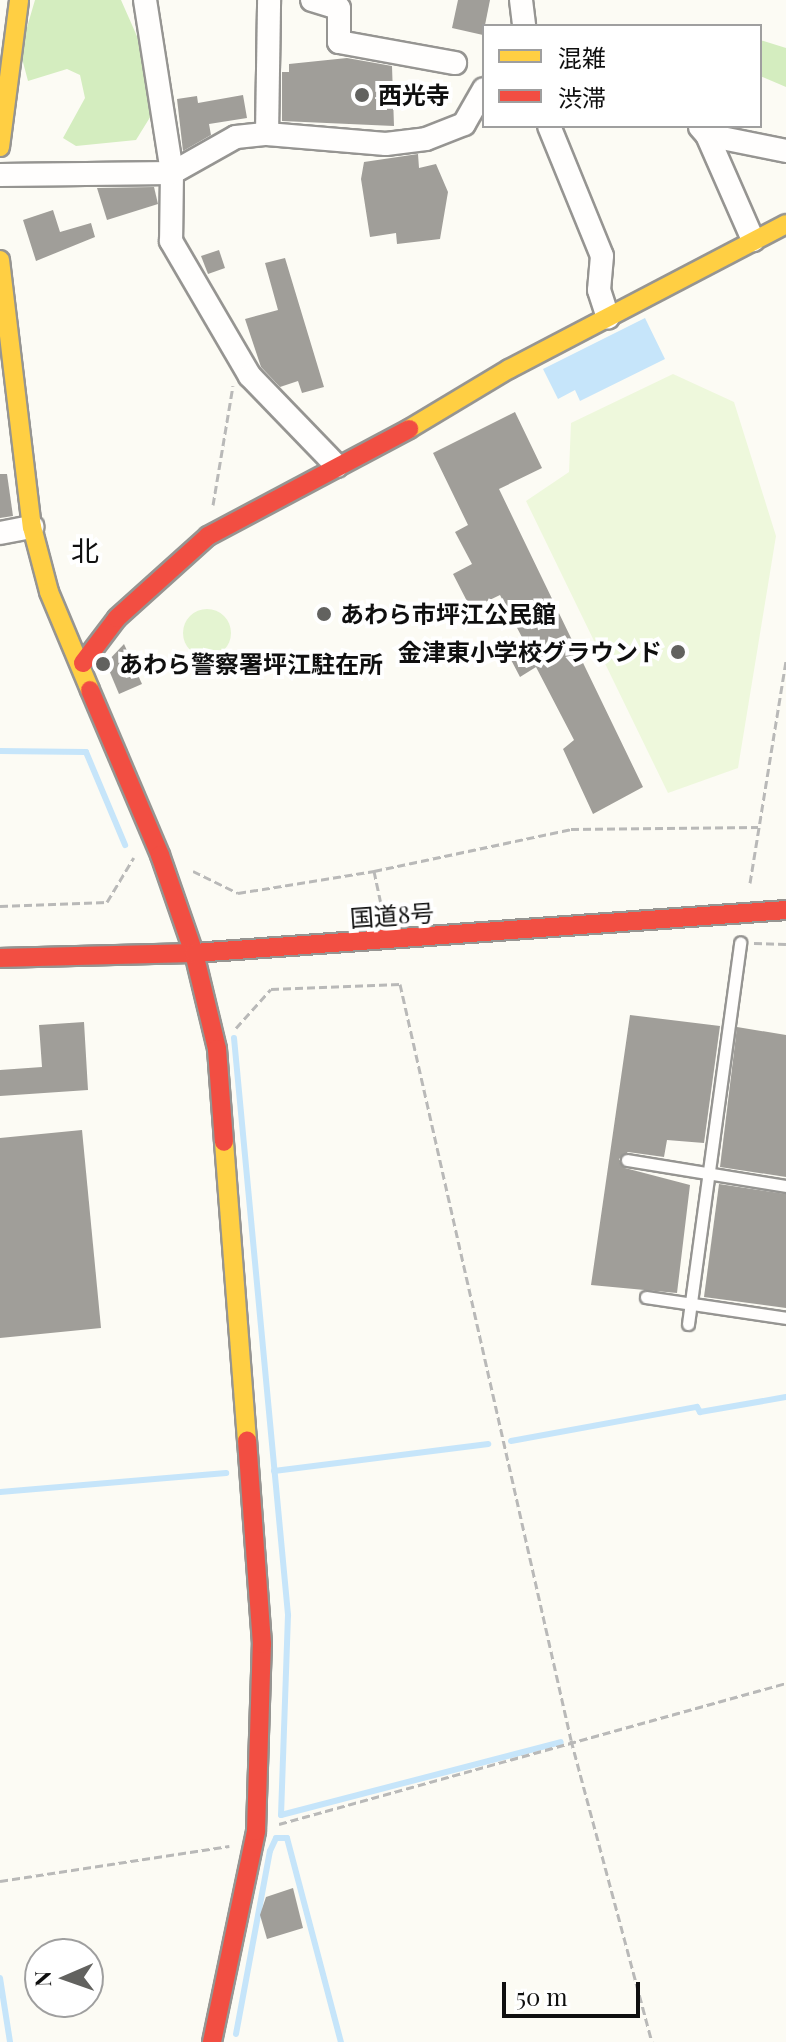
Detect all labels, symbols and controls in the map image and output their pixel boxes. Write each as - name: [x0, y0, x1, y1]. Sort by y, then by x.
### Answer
- legend: [482, 24, 762, 128]
- text: 混雑: [558, 41, 606, 73]
- place label: 西光寺: [378, 81, 450, 109]
- text: 渋滞: [558, 81, 606, 113]
- marker: 西光寺: [353, 86, 371, 104]
- district label: 北: [71, 533, 99, 567]
- place label: あわら市坪江公民館: [340, 600, 556, 628]
- marker: あわら市坪江公民館: [315, 605, 333, 623]
- place label: 金津東小学校グラウンド: [398, 638, 662, 666]
- marker: 金津東小学校グラウンド: [669, 643, 687, 661]
- place label: あわら警察署坪江駐在所: [119, 650, 383, 678]
- marker: あわら警察署坪江駐在所: [94, 655, 112, 673]
- street label: 国道8号: [349, 898, 435, 932]
- north arrow: [24, 1938, 104, 2018]
- scale bar: [506, 1966, 644, 2016]
- text: N: [27, 1970, 57, 1987]
- text: 50 m: [516, 1980, 568, 2012]

